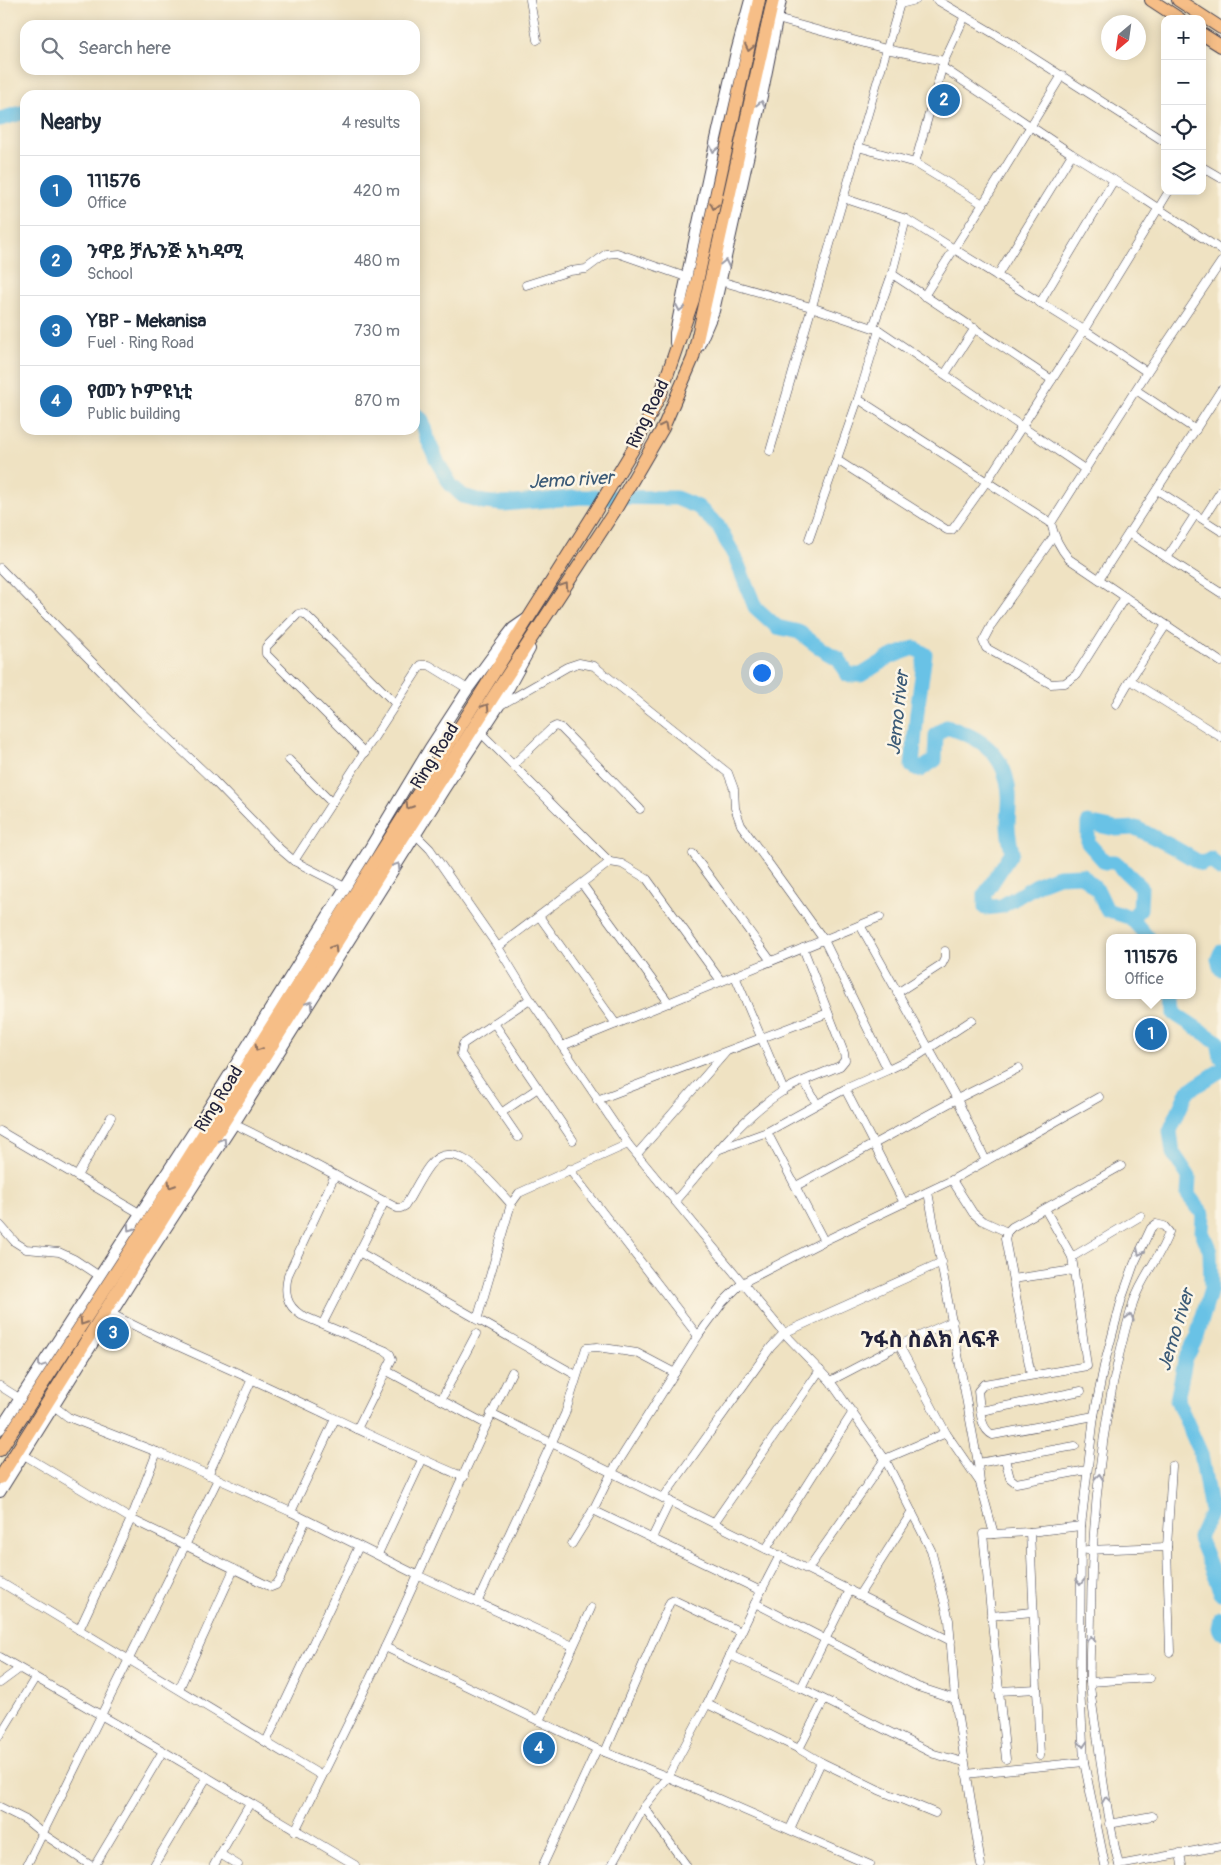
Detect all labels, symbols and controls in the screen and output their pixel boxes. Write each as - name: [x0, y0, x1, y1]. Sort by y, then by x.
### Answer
- north arrow: [1101, 15, 1146, 60]
- map controls: [1161, 15, 1206, 195]
- button: +: [1161, 15, 1206, 60]
- search box: [20, 20, 420, 75]
- icon: search: [38, 34, 66, 62]
- text: Search here: [78, 36, 171, 60]
- one-way arrow: [744, 43, 755, 52]
- button: −: [1161, 60, 1206, 105]
- pin: 2: [928, 81, 960, 119]
- one-way arrow: [755, 100, 766, 109]
- button: locate: [1161, 105, 1206, 150]
- text: Nearby: [40, 109, 101, 136]
- text: 4 results: [342, 113, 400, 133]
- one-way arrow: [709, 145, 719, 154]
- button: layers: [1161, 150, 1206, 195]
- text: 111576: [87, 169, 141, 193]
- text: 1: [53, 181, 59, 201]
- text: 420 m: [353, 181, 400, 201]
- text: Office: [87, 193, 127, 213]
- one-way arrow: [709, 202, 720, 211]
- text: ንዋይ ቻሌንጅ አካዳሚ: [87, 240, 243, 264]
- text: 2: [52, 251, 60, 271]
- text: 480 m: [354, 251, 400, 271]
- one-way arrow: [719, 258, 730, 267]
- text: School: [87, 264, 133, 284]
- one-way arrow: [675, 304, 686, 313]
- text: YBP - Mekanisa: [87, 309, 206, 333]
- text: 3: [52, 321, 60, 341]
- text: 730 m: [354, 321, 400, 341]
- text: Fuel · Ring Road: [87, 333, 194, 353]
- street label: Ring Road: [621, 376, 675, 452]
- text: የመን ኮምዩኒቲ: [87, 380, 192, 404]
- text: 4: [51, 391, 61, 411]
- text: 870 m: [355, 391, 400, 411]
- text: Public building: [87, 404, 180, 424]
- one-way arrow: [658, 422, 668, 431]
- water label: Jemo river: [528, 466, 616, 494]
- one-way arrow: [559, 583, 569, 592]
- your location: [749, 660, 775, 686]
- water label: Jemo river: [882, 667, 915, 756]
- one-way arrow: [480, 703, 490, 712]
- street label: Ring Road: [406, 719, 464, 793]
- one-way arrow: [406, 801, 415, 810]
- one-way arrow: [390, 863, 400, 872]
- popup: [1106, 934, 1196, 999]
- one-way arrow: [327, 944, 337, 953]
- text: 111576: [1124, 945, 1178, 969]
- text: Office: [1124, 969, 1164, 989]
- one-way arrow: [304, 1000, 313, 1009]
- pin: 1: [1135, 1015, 1167, 1053]
- one-way arrow: [254, 1042, 264, 1051]
- street label: Ring Road: [190, 1062, 248, 1136]
- one-way arrow: [217, 1137, 226, 1147]
- one-way arrow: [168, 1180, 177, 1189]
- one-way arrow: [127, 1223, 136, 1232]
- one-way arrow: [1136, 1247, 1146, 1256]
- water label: Jemo river: [1152, 1284, 1201, 1374]
- one-way arrow: [1124, 1313, 1135, 1322]
- pin: 3: [97, 1314, 129, 1352]
- one-way arrow: [80, 1317, 90, 1326]
- district label: ንፋስ ስልክ ላፍቶ: [861, 1326, 1000, 1354]
- one-way arrow: [38, 1359, 48, 1368]
- one-way arrow: [1093, 1472, 1104, 1480]
- one-way arrow: [1075, 1578, 1085, 1586]
- one-way arrow: [1086, 1634, 1096, 1642]
- pin: 4: [523, 1729, 555, 1767]
- one-way arrow: [1078, 1740, 1089, 1748]
- one-way arrow: [1101, 1796, 1112, 1804]

